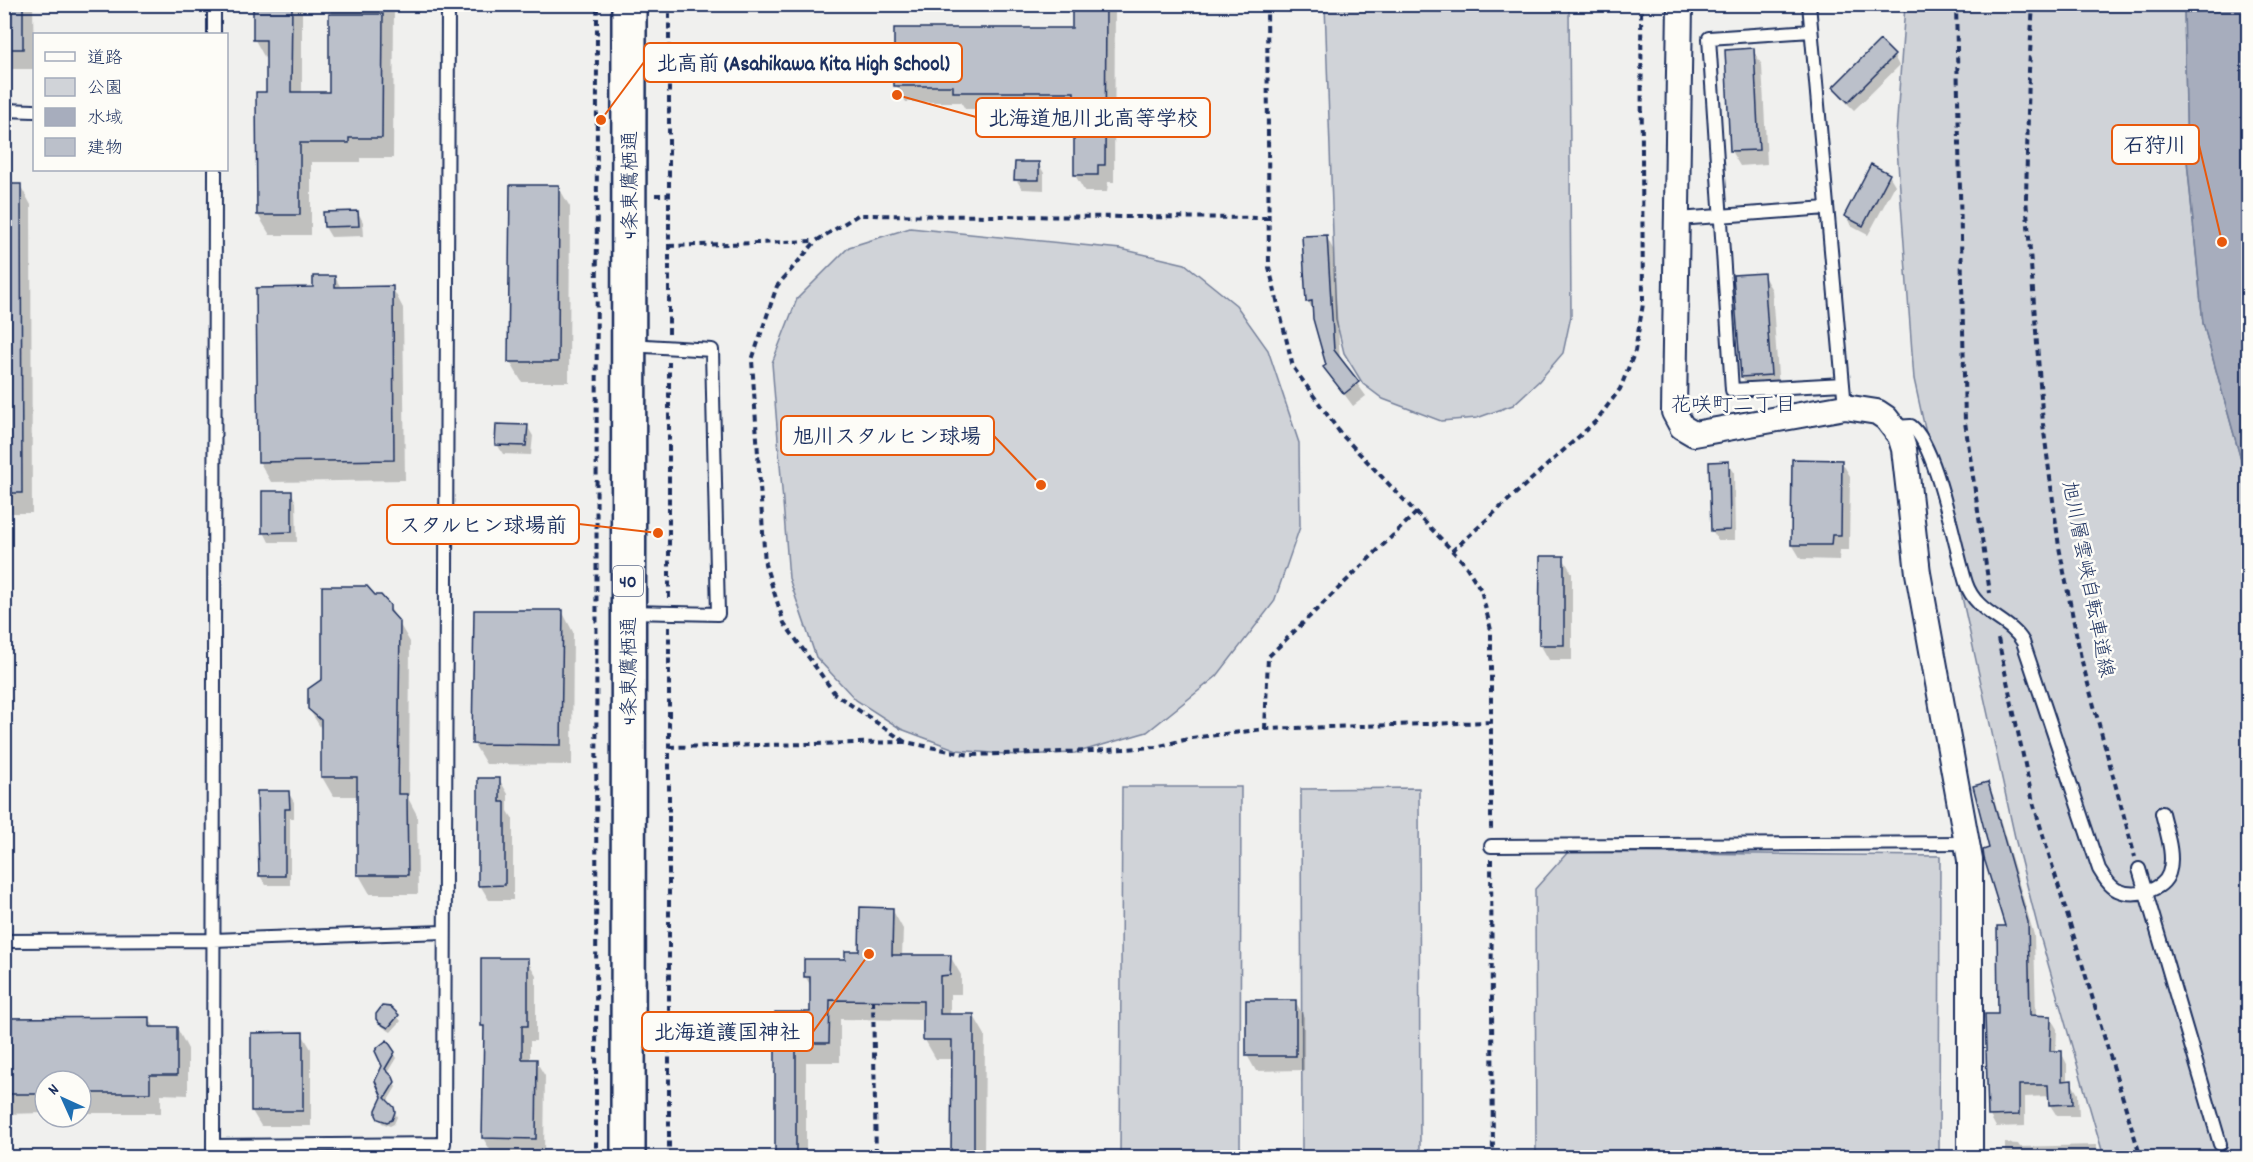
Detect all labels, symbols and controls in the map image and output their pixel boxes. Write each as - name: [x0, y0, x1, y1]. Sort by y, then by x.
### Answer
- legend: [33, 33, 228, 171]
- callout: 北高前 (Asahikawa Kita High School): [644, 43, 962, 82]
- text: 道路: [87, 47, 123, 72]
- text: 北高前 (Asahikawa Kita High School): [656, 51, 950, 81]
- text: 公園: [87, 77, 123, 102]
- callout: 北海道旭川北高等学校: [976, 98, 1210, 137]
- text: 北海道旭川北高等学校: [988, 106, 1198, 136]
- text: 水域: [87, 107, 123, 132]
- callout: 石狩川: [2112, 125, 2199, 164]
- street label: 4条東鷹栖通: [618, 131, 646, 239]
- text: 石狩川: [2124, 133, 2187, 163]
- text: 建物: [87, 137, 123, 162]
- district label: 花咲町二丁目: [1670, 392, 1796, 422]
- callout: 旭川スタルヒン球場: [781, 416, 994, 455]
- text: 旭川スタルヒン球場: [793, 424, 981, 454]
- street label: 旭川層雲峡自転車道線: [2053, 479, 2119, 680]
- callout: スタルヒン球場前: [387, 505, 579, 544]
- text: スタルヒン球場前: [399, 513, 567, 543]
- road number: 40: [613, 566, 643, 596]
- street label: 4条東鷹栖通: [617, 617, 645, 725]
- callout: 北海道護国神社: [642, 1012, 813, 1051]
- text: 北海道護国神社: [654, 1020, 801, 1050]
- north arrow: [33, 1069, 93, 1129]
- text: N: [43, 1079, 65, 1101]

